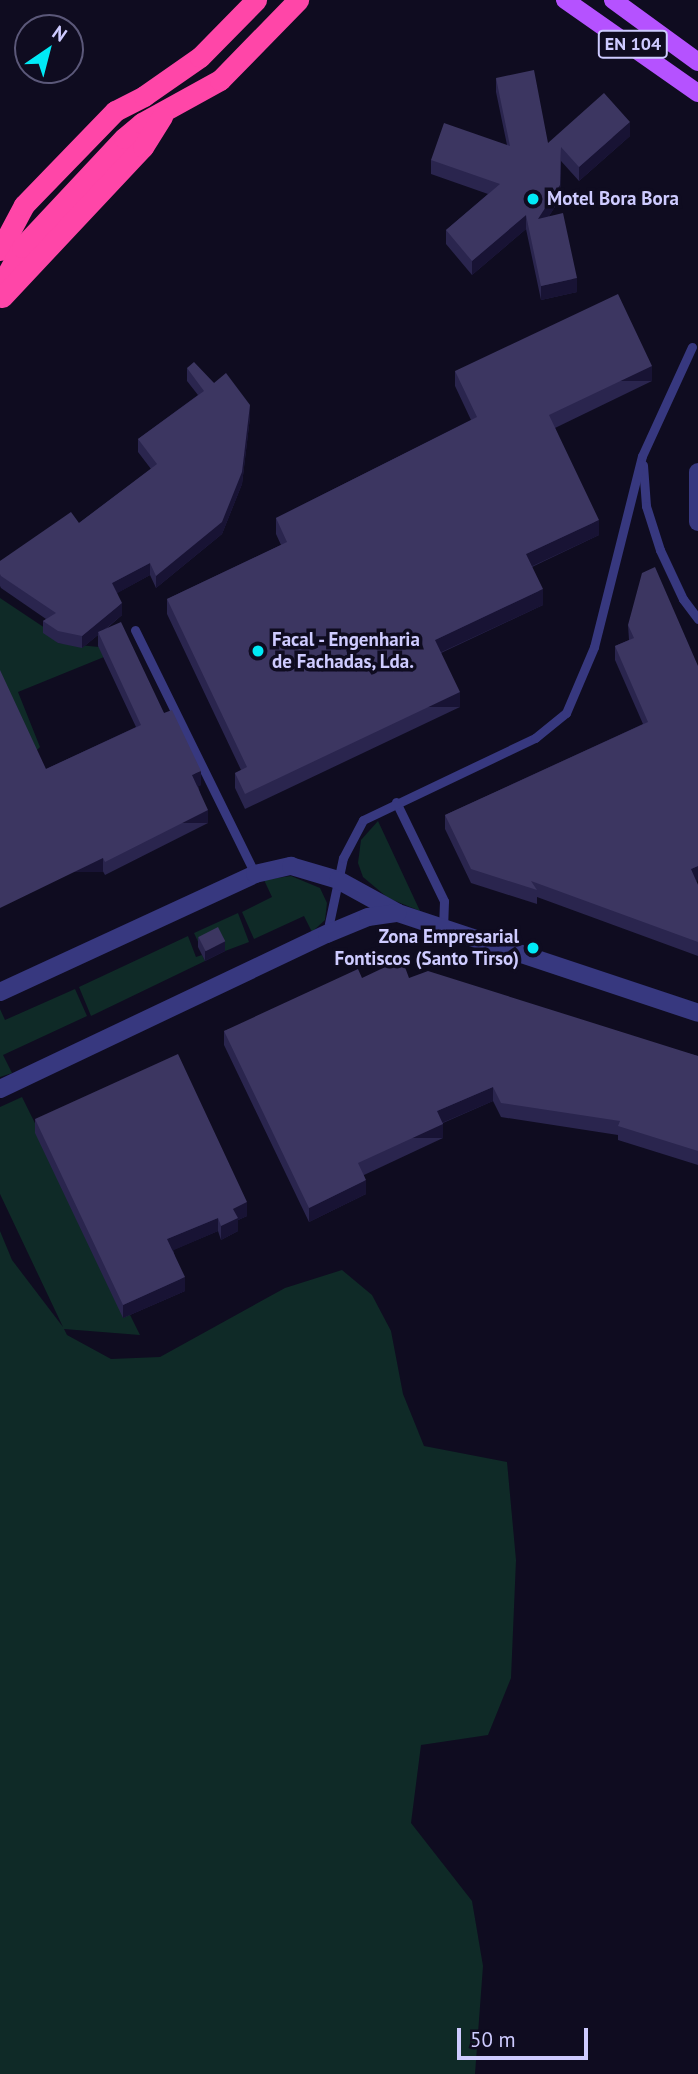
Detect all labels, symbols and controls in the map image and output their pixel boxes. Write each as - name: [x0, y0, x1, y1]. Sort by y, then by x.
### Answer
- north arrow: [14, 14, 84, 84]
- text: N: [48, 20, 72, 47]
- road number: EN 104: [596, 29, 670, 58]
- place label: Motel Bora Bora: [547, 188, 679, 210]
- marker: Motel Bora Bora: [525, 191, 541, 207]
- place label: Facal - Engenharia de Fachadas, Lda.: [272, 629, 422, 673]
- marker: Facal - Engenharia de Fachadas, Lda.: [250, 643, 266, 659]
- place label: Zona Empresarial Fontiscos (Santo Tirso): [334, 926, 519, 970]
- marker: Zona Empresarial Fontiscos (Santo Tirso): [525, 940, 541, 956]
- scale bar: [460, 2014, 591, 2058]
- text: 50 m: [470, 2026, 516, 2053]

